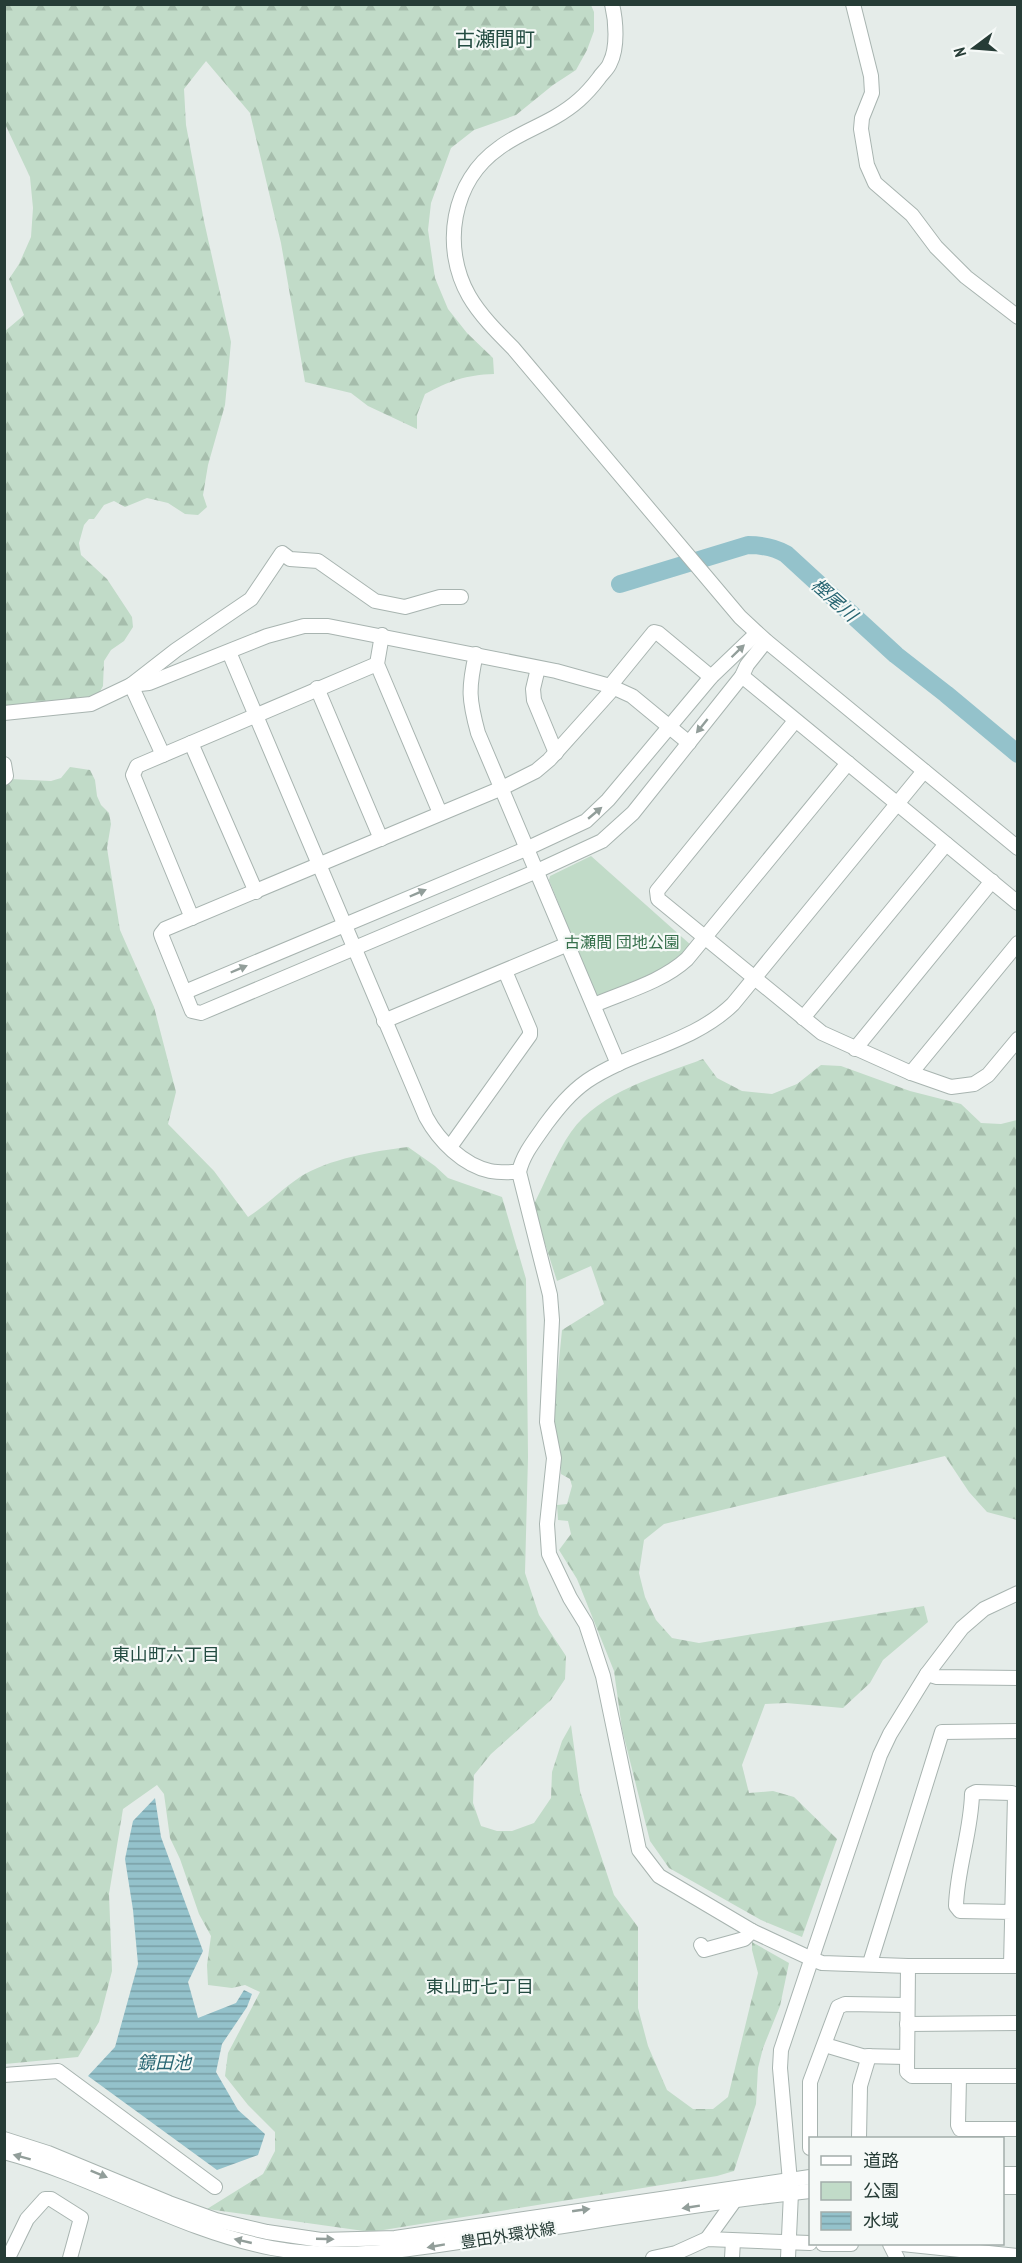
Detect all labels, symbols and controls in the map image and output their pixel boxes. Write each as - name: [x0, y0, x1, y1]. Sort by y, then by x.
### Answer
- north arrow: [944, 18, 1004, 78]
- district label: 古瀬間町: [455, 26, 535, 52]
- text: N: [949, 45, 970, 59]
- water label: 樫尾川: [807, 573, 864, 628]
- one-way arrow: [730, 645, 744, 659]
- one-way arrow: [696, 718, 709, 734]
- one-way arrow: [587, 807, 602, 820]
- one-way arrow: [409, 888, 427, 897]
- park label: 古瀬間 団地公園: [564, 932, 680, 952]
- one-way arrow: [230, 964, 248, 974]
- district label: 東山町六丁目: [112, 1643, 220, 1666]
- district label: 東山町七丁目: [426, 1975, 534, 1998]
- water label: 鏡田池: [137, 2051, 193, 2074]
- legend: [809, 2137, 1004, 2245]
- text: 道路: [863, 2149, 899, 2172]
- one-way arrow: [13, 2152, 31, 2161]
- one-way arrow: [90, 2169, 108, 2179]
- text: 公園: [863, 2179, 899, 2202]
- one-way arrow: [682, 2202, 701, 2211]
- one-way arrow: [571, 2206, 590, 2215]
- text: 水域: [863, 2209, 899, 2232]
- street label: 豊田外環状線: [459, 2218, 557, 2252]
- one-way arrow: [315, 2235, 334, 2244]
- one-way arrow: [234, 2236, 252, 2246]
- one-way arrow: [427, 2242, 446, 2251]

